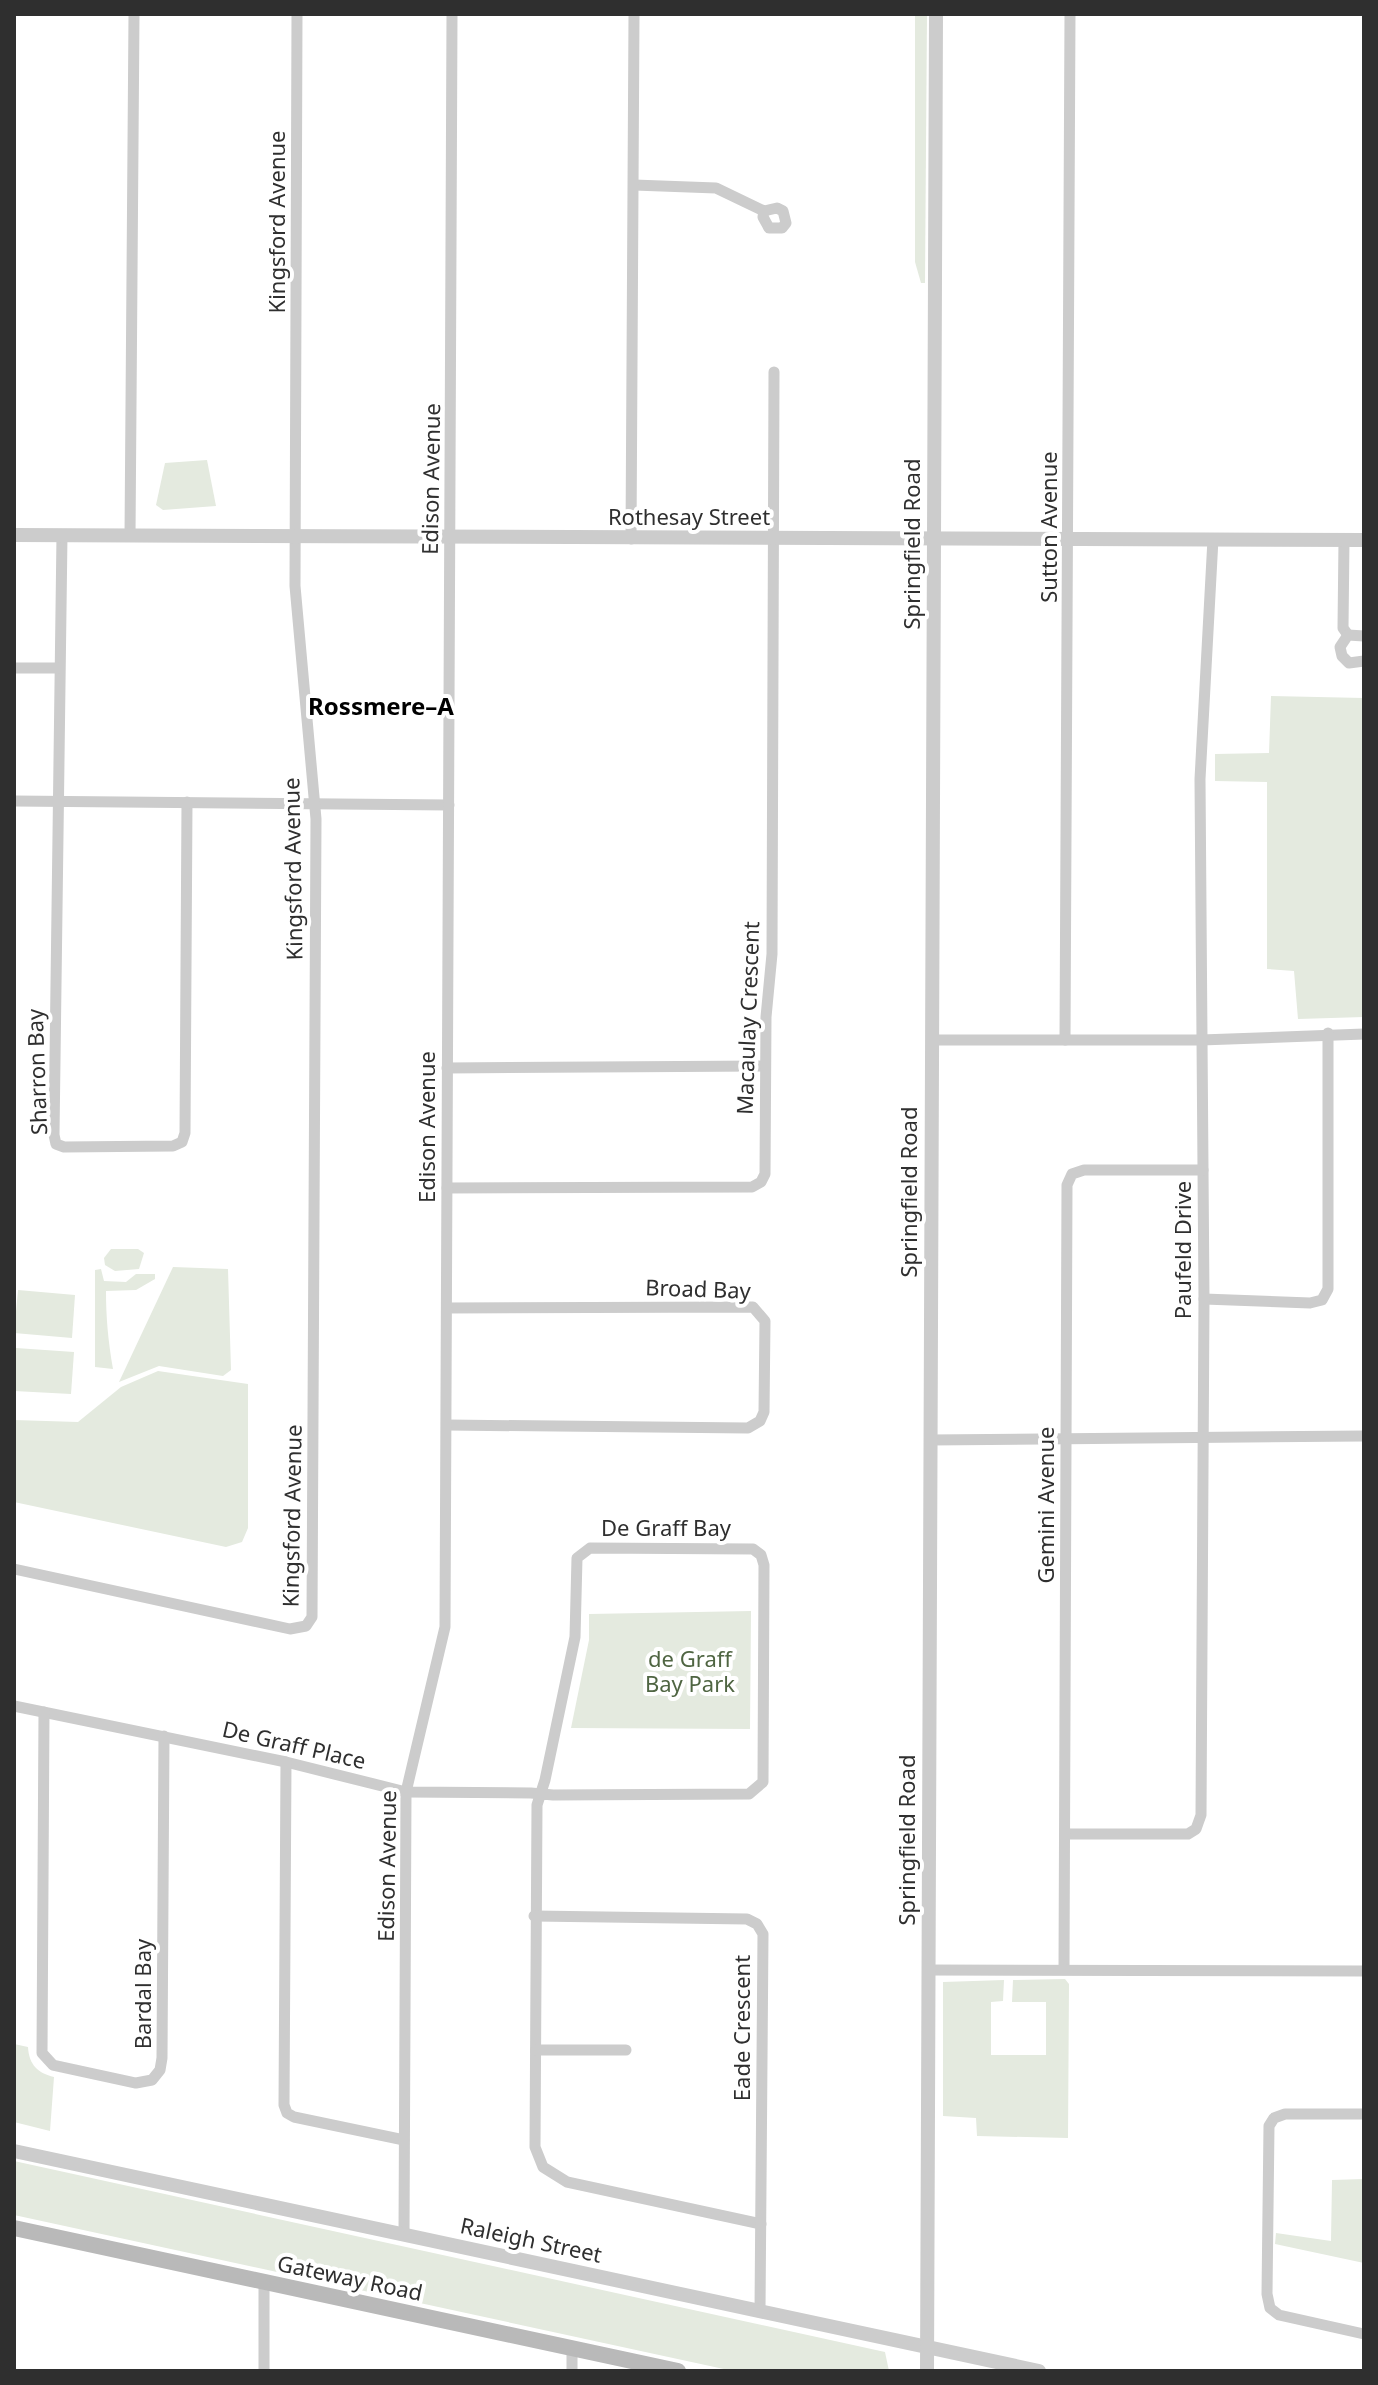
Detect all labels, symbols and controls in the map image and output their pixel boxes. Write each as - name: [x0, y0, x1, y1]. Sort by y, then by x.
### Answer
- street label: Kingsford Avenue: [261, 131, 291, 313]
- street label: Edison Avenue: [414, 403, 446, 555]
- street label: Sutton Avenue: [1033, 451, 1063, 603]
- street label: Springfield Road: [896, 459, 926, 629]
- street label: Rothesay Street: [608, 501, 770, 531]
- district label: Rossmere–A: [308, 689, 454, 722]
- street label: Kingsford Avenue: [275, 777, 309, 961]
- street label: Macaulay Crescent: [729, 921, 765, 1115]
- street label: Sharron Bay: [19, 1008, 53, 1136]
- street label: Edison Avenue: [411, 1051, 441, 1203]
- street label: Springfield Road: [893, 1107, 923, 1277]
- street label: Paufeld Drive: [1167, 1181, 1197, 1319]
- street label: Broad Bay: [645, 1271, 752, 1305]
- street label: Kingsford Avenue: [274, 1424, 308, 1608]
- street label: Gemini Avenue: [1030, 1427, 1060, 1583]
- street label: De Graff Bay: [601, 1512, 732, 1542]
- park label: de Graff Bay Park: [645, 1643, 735, 1698]
- street label: De Graff Place: [220, 1713, 369, 1775]
- street label: Springfield Road: [891, 1755, 921, 1925]
- street label: Edison Avenue: [370, 1790, 402, 1942]
- street label: Bardal Bay: [127, 1938, 157, 2049]
- street label: Eade Crescent: [726, 1955, 756, 2101]
- street label: Raleigh Street: [458, 2209, 605, 2269]
- street label: Gateway Road: [275, 2247, 426, 2307]

